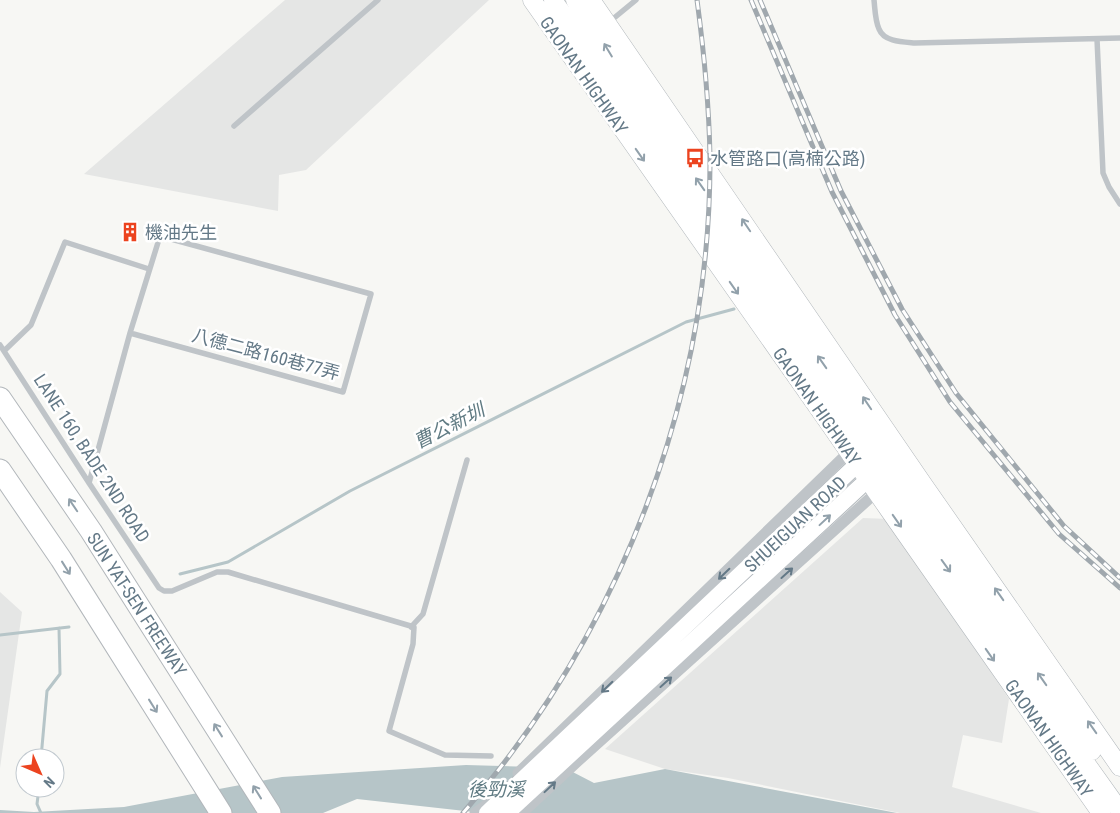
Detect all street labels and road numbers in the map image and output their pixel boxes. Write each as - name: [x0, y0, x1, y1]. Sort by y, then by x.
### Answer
- street label: GAONAN HIGHWAY: [536, 12, 633, 138]
- street label: 八德二路160巷77弄: [190, 324, 342, 384]
- street label: GAONAN HIGHWAY: [769, 343, 866, 469]
- street label: LANE 160, BADE 2ND ROAD: [30, 370, 154, 546]
- street label: SHUEIGUAN ROAD: [740, 472, 850, 576]
- street label: SUN YAT-SEN FREEWAY: [83, 529, 191, 680]
- street label: GAONAN HIGHWAY: [1001, 675, 1098, 801]

